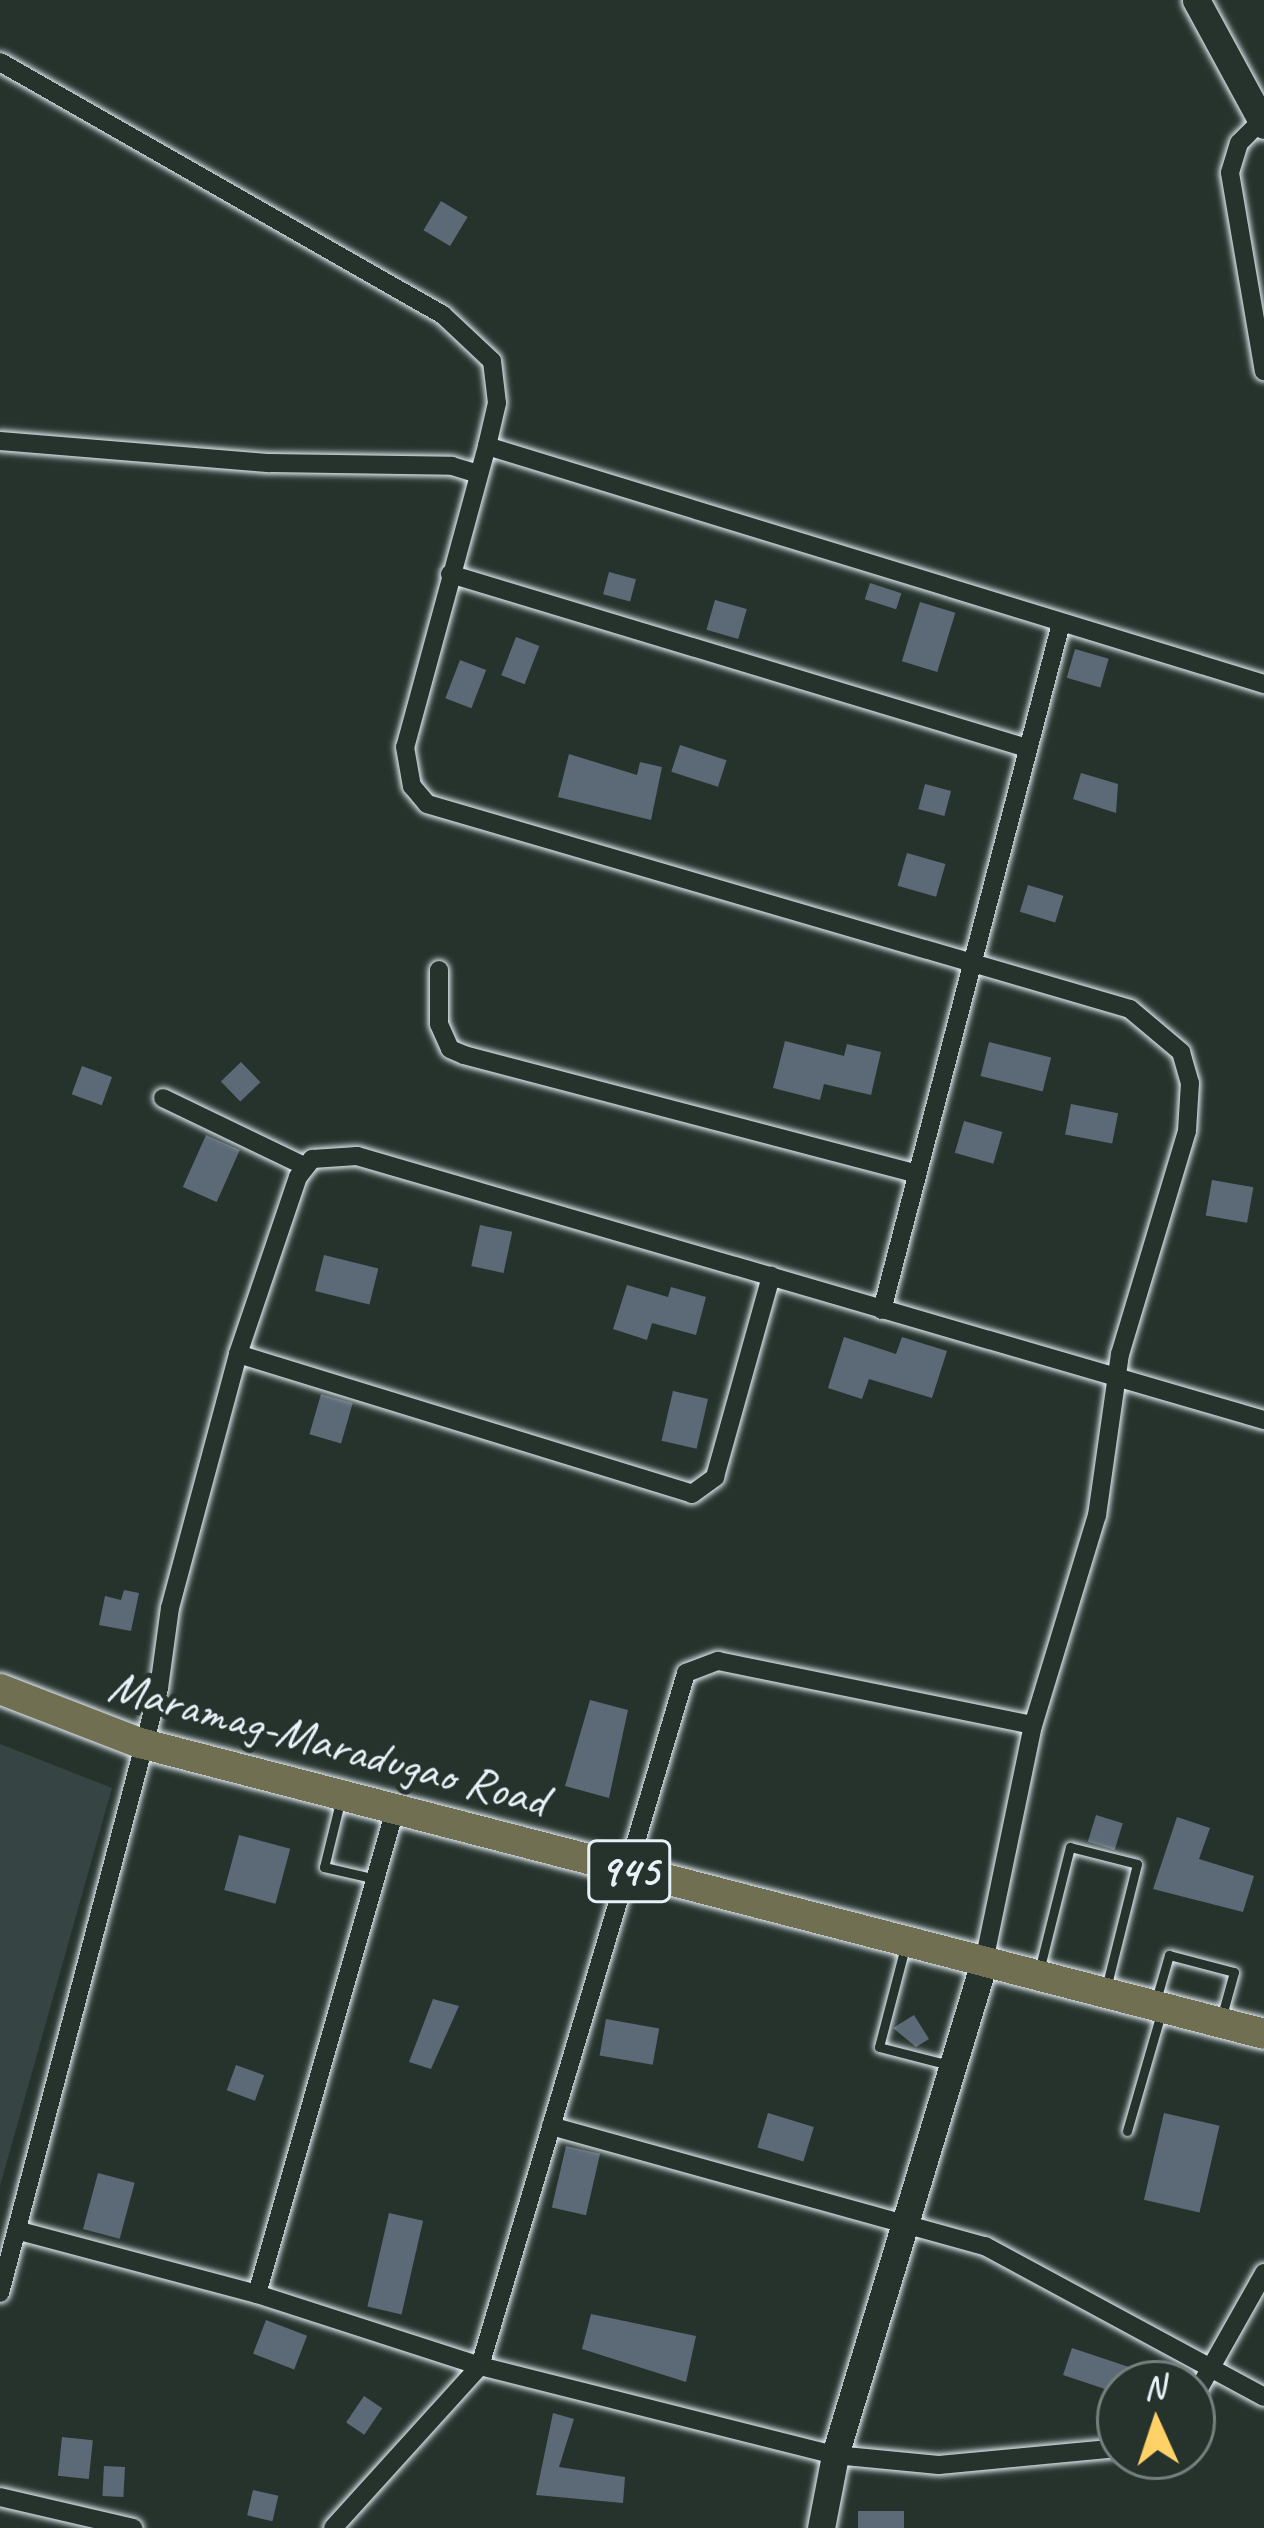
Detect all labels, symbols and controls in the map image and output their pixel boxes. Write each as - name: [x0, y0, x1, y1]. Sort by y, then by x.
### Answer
- street label: Maramag-Maradugao Road: [103, 1657, 553, 1829]
- road number: 945: [587, 1832, 671, 1910]
- north arrow: [1096, 2360, 1216, 2480]
- text: N: [1143, 2366, 1166, 2409]

